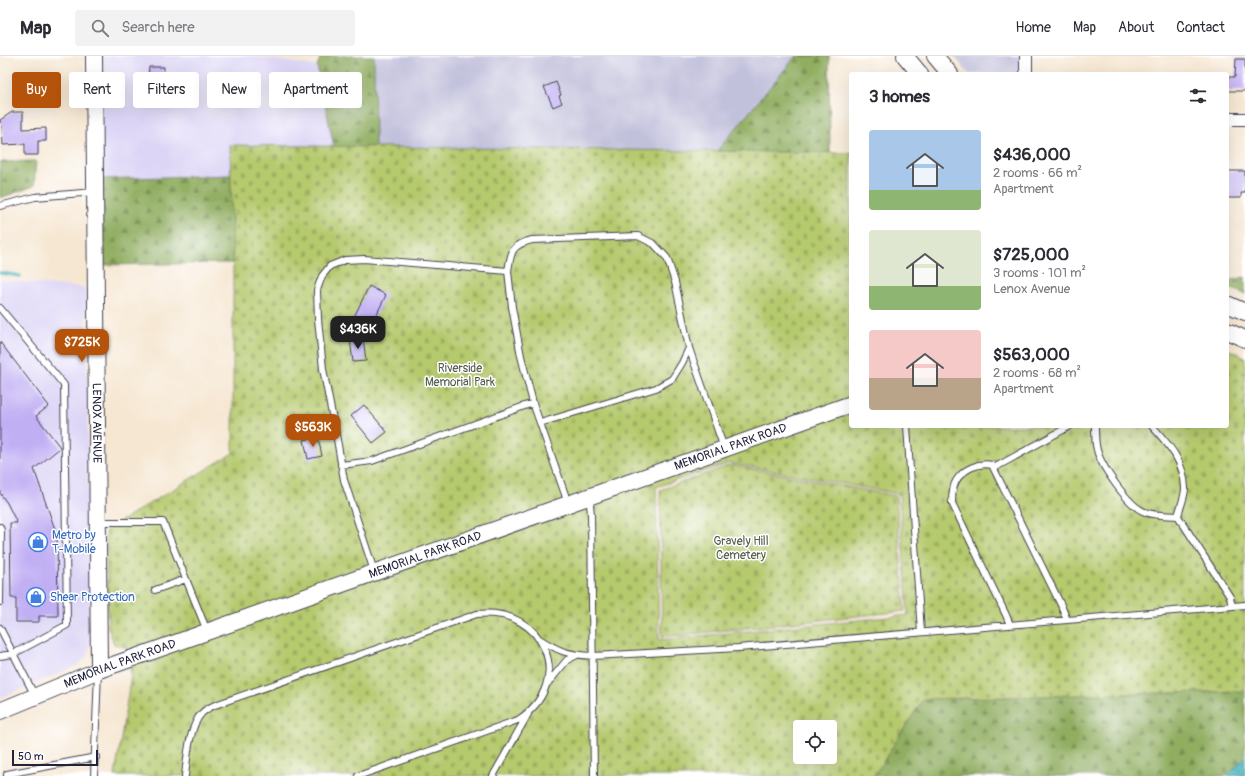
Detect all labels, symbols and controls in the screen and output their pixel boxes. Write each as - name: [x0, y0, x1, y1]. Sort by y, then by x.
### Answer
- search box: [75, 10, 355, 46]
- text: Map: [20, 16, 51, 40]
- icon: search: [89, 17, 111, 39]
- text: Search here: [121, 18, 195, 37]
- text: Home: [1016, 19, 1051, 36]
- text: Map: [1073, 19, 1096, 36]
- text: About: [1118, 19, 1154, 36]
- text: Contact: [1176, 19, 1225, 36]
- chip: Buy: [12, 72, 61, 108]
- chip: Rent: [69, 72, 125, 108]
- chip: Filters: [133, 72, 199, 108]
- chip: New: [207, 72, 261, 108]
- chip: Apartment: [269, 72, 362, 108]
- icon: filters: [1187, 85, 1209, 107]
- text: 3 homes: [869, 86, 930, 107]
- text: $436,000: [993, 144, 1071, 165]
- icon: home: [901, 146, 949, 194]
- text: 2 rooms · 66 m²: [993, 165, 1082, 181]
- text: Apartment: [993, 181, 1054, 197]
- text: $725,000: [993, 244, 1069, 265]
- icon: home: [901, 246, 949, 294]
- text: 3 rooms · 101 m²: [993, 265, 1086, 281]
- text: Lenox Avenue: [993, 281, 1070, 297]
- pin: $436K: [330, 316, 386, 350]
- text: $436K: [339, 321, 377, 337]
- pin: $725K: [54, 329, 110, 363]
- text: $725K: [64, 334, 100, 350]
- text: $563,000: [993, 344, 1070, 365]
- icon: home: [901, 346, 949, 394]
- park label: Riverside Memorial Park: [425, 361, 495, 390]
- text: 2 rooms · 68 m²: [993, 365, 1081, 381]
- text: Apartment: [993, 381, 1054, 397]
- street label: LENOX AVENUE: [89, 383, 105, 463]
- pin: $563K: [285, 414, 341, 448]
- text: $563K: [295, 419, 331, 435]
- street label: MEMORIAL PARK ROAD: [672, 420, 789, 473]
- place label: Metro by T-Mobile: [52, 528, 96, 557]
- street label: MEMORIAL PARK ROAD: [367, 528, 484, 582]
- shop icon: Metro by T-Mobile: [27, 531, 49, 553]
- park label: Gravely Hill Cemetery: [713, 534, 769, 563]
- shop icon: Shear Protection: [25, 586, 47, 608]
- place label: Shear Protection: [50, 590, 135, 605]
- street label: MEMORIAL PARK ROAD: [62, 636, 178, 691]
- map controls: [793, 720, 837, 764]
- button: locate: [793, 720, 837, 764]
- scale bar: [12, 748, 98, 767]
- text: 50 m: [18, 750, 44, 763]

